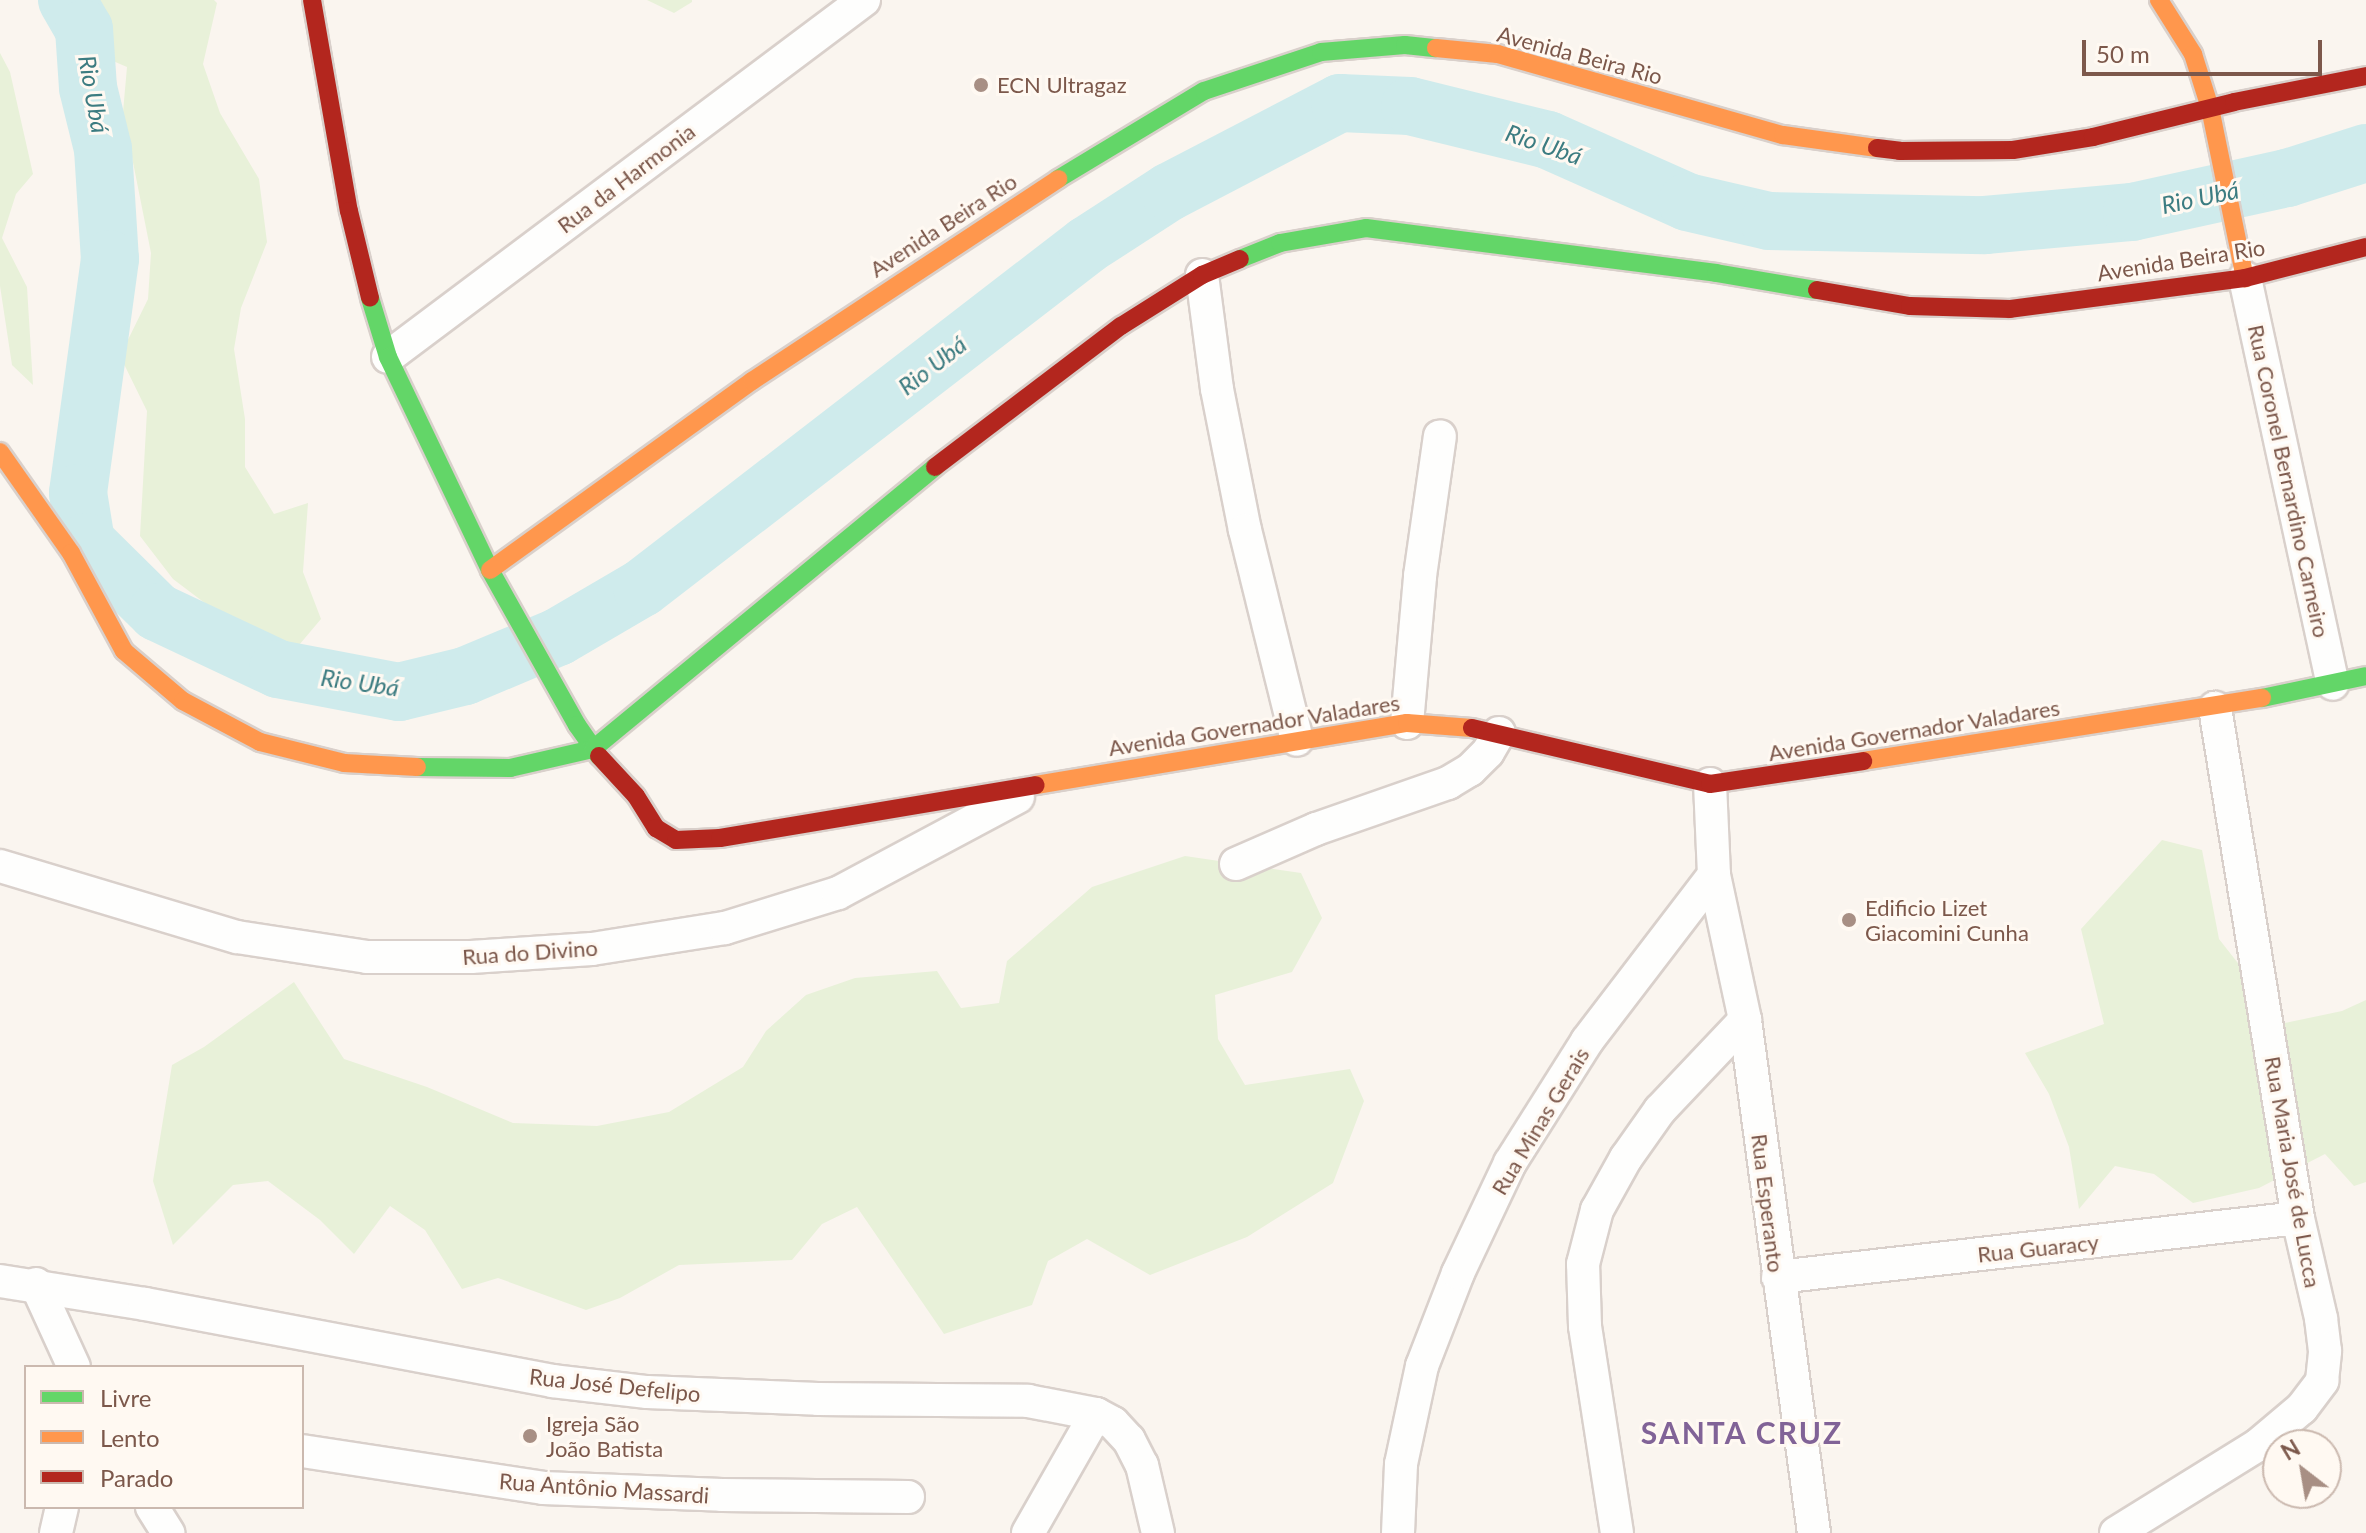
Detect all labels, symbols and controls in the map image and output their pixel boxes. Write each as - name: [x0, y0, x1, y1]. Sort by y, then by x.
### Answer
- street label: Avenida Beira Rio: [1495, 20, 1665, 90]
- scale bar: [2086, 24, 2326, 74]
- text: 50 m: [2096, 39, 2150, 68]
- water label: Rio Ubá: [73, 53, 115, 135]
- place label: ECN Ultragaz: [997, 72, 1127, 98]
- marker: ECN Ultragaz: [972, 76, 990, 94]
- street label: Rua da Harmonia: [552, 118, 700, 238]
- water label: Rio Ubá: [1502, 118, 1586, 170]
- street label: Avenida Beira Rio: [865, 168, 1021, 282]
- water label: Rio Ubá: [2159, 175, 2241, 219]
- street label: Avenida Beira Rio: [2095, 234, 2267, 286]
- street label: Rua Coronel Bernardino Carneiro: [2243, 322, 2335, 640]
- water label: Rio Ubá: [892, 329, 972, 401]
- water label: Rio Ubá: [319, 662, 401, 702]
- street label: Avenida Governador Valadares: [1106, 689, 1402, 761]
- street label: Avenida Governador Valadares: [1766, 694, 2062, 766]
- place label: Edificio Lizet Giacomini Cunha: [1865, 894, 2029, 946]
- marker: Edificio Lizet Giacomini Cunha: [1840, 911, 1858, 929]
- street label: Rua do Divino: [461, 934, 599, 970]
- street label: Rua Minas Gerais: [1486, 1043, 1594, 1199]
- street label: Rua Maria José de Lucca: [2260, 1054, 2326, 1290]
- street label: Rua Esperanto: [1746, 1132, 1790, 1274]
- street label: Rua Guaracy: [1976, 1229, 2100, 1267]
- street label: Rua José Defelipo: [528, 1363, 702, 1407]
- legend: [24, 1365, 304, 1509]
- text: Livre: [100, 1383, 151, 1412]
- place label: Igreja São João Batista: [546, 1410, 663, 1462]
- district label: SANTA CRUZ: [1640, 1414, 1844, 1450]
- text: Lento: [100, 1423, 160, 1452]
- marker: Igreja São João Batista: [521, 1427, 539, 1445]
- north arrow: [2262, 1429, 2342, 1509]
- text: N: [2276, 1434, 2305, 1466]
- text: Parado: [100, 1463, 173, 1492]
- street label: Rua Antônio Massardi: [498, 1467, 710, 1509]

